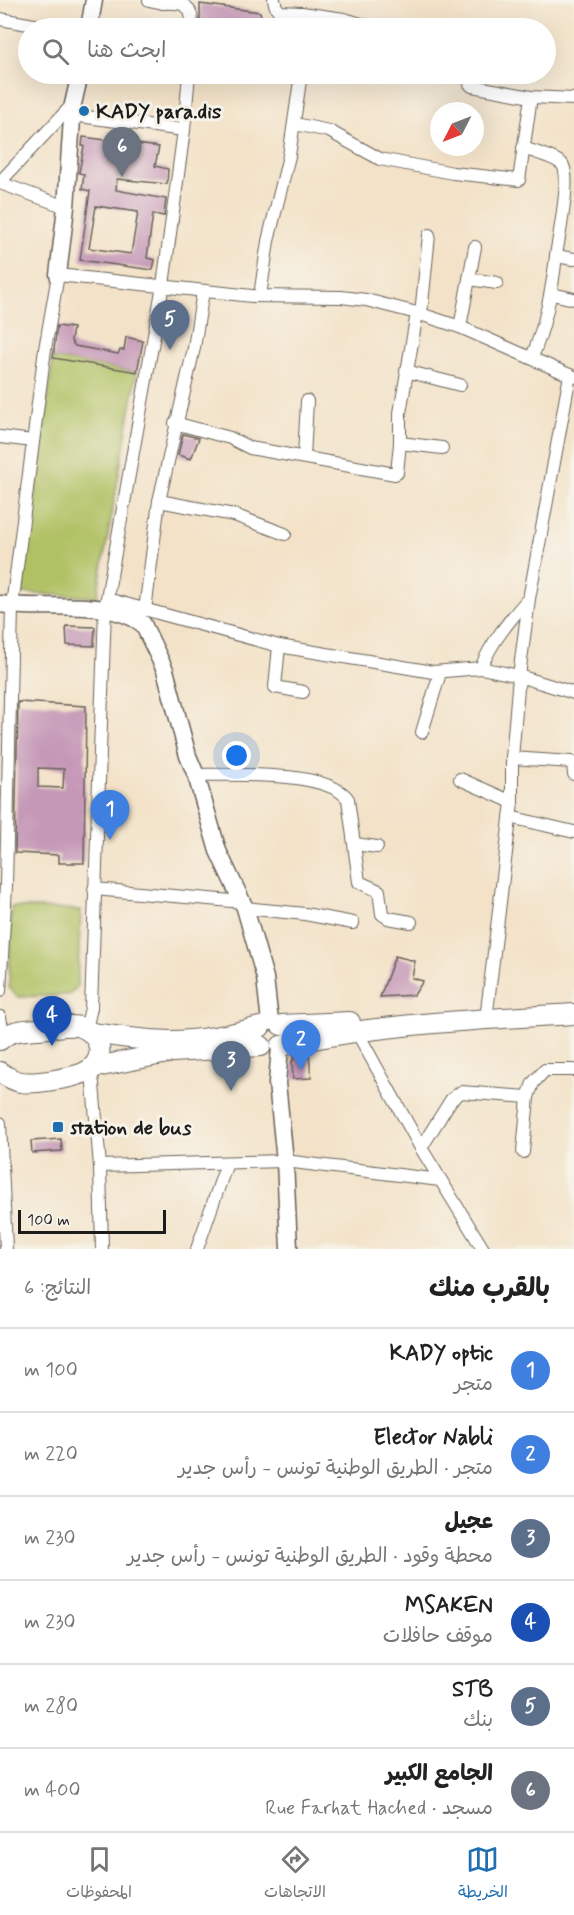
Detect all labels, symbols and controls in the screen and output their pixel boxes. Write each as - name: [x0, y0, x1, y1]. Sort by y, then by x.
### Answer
- search box: [18, 18, 556, 84]
- icon: search: [39, 35, 72, 68]
- text: ابحث هنا: [87, 37, 167, 65]
- place label: KADY para.dis: [96, 98, 222, 126]
- north arrow: [430, 102, 484, 156]
- marker: KADY para.dis: [77, 104, 91, 118]
- pin: 6: [102, 128, 142, 177]
- pin: 5: [150, 300, 190, 350]
- your location: [222, 741, 251, 770]
- pin: 1: [90, 790, 130, 840]
- pin: 4: [32, 996, 72, 1046]
- pin: 2: [282, 1020, 320, 1070]
- pin: 3: [212, 1042, 250, 1091]
- place label: station de bus: [70, 1114, 192, 1142]
- marker: station de bus: [51, 1120, 65, 1134]
- scale bar: [18, 1207, 166, 1234]
- text: 100 m: [27, 1210, 70, 1231]
- text: بالقرب منك: [429, 1272, 550, 1306]
- text: النتائج: 6: [24, 1275, 91, 1302]
- text: KADY optic: [390, 1340, 493, 1368]
- text: 100 m: [24, 1357, 78, 1384]
- text: 1: [526, 1357, 535, 1384]
- text: متجر: [454, 1371, 493, 1398]
- text: Elector Nabli: [373, 1424, 493, 1452]
- text: 220 m: [24, 1441, 78, 1468]
- text: 2: [526, 1441, 535, 1468]
- text: متجر · الطريق الوطنية تونس - رأس جدير: [178, 1455, 493, 1482]
- text: عجيل: [444, 1508, 493, 1536]
- text: 230 m: [24, 1525, 76, 1552]
- text: 3: [526, 1525, 535, 1552]
- text: محطة وقود · الطريق الوطنية تونس - رأس جدير: [127, 1543, 493, 1570]
- text: MSAKEN: [405, 1592, 493, 1620]
- text: 230 m: [24, 1609, 76, 1636]
- text: 4: [525, 1609, 536, 1636]
- text: موقف حافلات: [383, 1623, 493, 1650]
- text: STB: [452, 1676, 493, 1704]
- text: 280 m: [24, 1693, 78, 1720]
- text: 5: [525, 1693, 537, 1720]
- text: بنك: [463, 1707, 493, 1734]
- text: الجامع الكبير: [386, 1760, 493, 1788]
- text: 400 m: [24, 1777, 80, 1804]
- text: 6: [525, 1777, 536, 1804]
- text: مسجد · Rue Farhat Hached: [265, 1795, 493, 1822]
- tab: المحفوظات: [66, 1843, 132, 1906]
- tab: الاتجاهات: [264, 1843, 326, 1906]
- tab: الخريطة: [458, 1843, 508, 1906]

